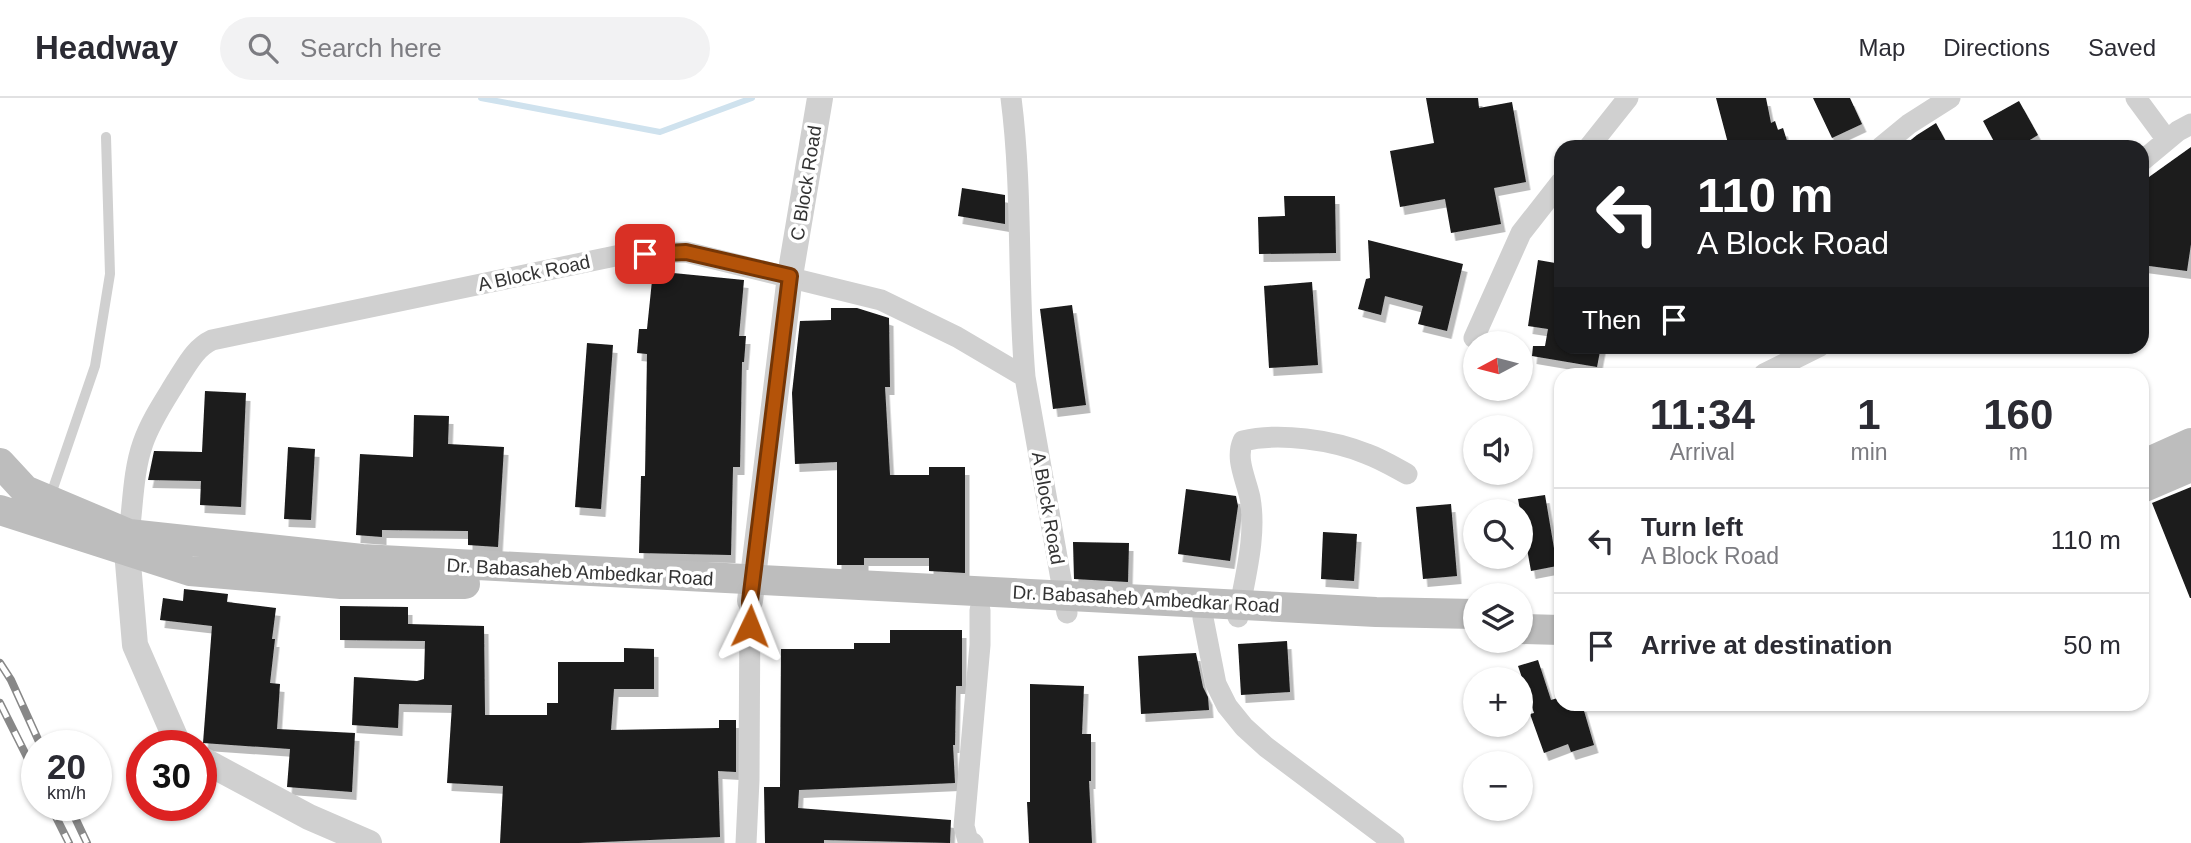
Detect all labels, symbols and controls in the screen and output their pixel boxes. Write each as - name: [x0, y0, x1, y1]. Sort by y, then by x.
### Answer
- search box: [220, 17, 710, 80]
- text: Headway: [35, 29, 178, 66]
- icon: search: [244, 29, 282, 67]
- text: Search here: [300, 33, 442, 63]
- text: Map: [1859, 34, 1905, 61]
- text: Directions: [1943, 34, 2050, 61]
- text: Saved: [2088, 34, 2156, 61]
- street label: C Block Road: [787, 124, 825, 242]
- icon: left: [1582, 168, 1673, 259]
- text: 110 m: [1697, 168, 1833, 222]
- pin: [615, 224, 675, 284]
- text: A Block Road: [1697, 225, 1889, 261]
- icon: arrive: [626, 235, 664, 273]
- street label: A Block Road: [476, 251, 592, 295]
- icon: arrive: [1655, 301, 1693, 339]
- text: Then: [1582, 305, 1641, 335]
- north arrow: [1463, 331, 1533, 401]
- map controls: [1463, 331, 1533, 821]
- text: 11:34: [1650, 391, 1755, 438]
- text: 1: [1857, 391, 1881, 438]
- text: 160: [1983, 391, 2053, 438]
- button: sound: [1463, 415, 1533, 485]
- text: Arrival: [1670, 439, 1735, 465]
- text: min: [1850, 439, 1888, 465]
- text: m: [2009, 439, 2028, 465]
- street label: A Block Road: [1028, 450, 1068, 566]
- button: search: [1463, 499, 1533, 569]
- text: Turn left: [1641, 512, 1743, 542]
- icon: left: [1582, 522, 1620, 560]
- text: 110 m: [2051, 525, 2121, 555]
- text: A Block Road: [1641, 543, 1779, 569]
- street label: Dr. Babasaheb Ambedkar Road: [446, 555, 714, 589]
- street label: Dr. Babasaheb Ambedkar Road: [1012, 582, 1280, 616]
- button: layers: [1463, 583, 1533, 653]
- position arrow: [713, 589, 787, 663]
- icon: arrive: [1582, 627, 1620, 665]
- text: Arrive at destination: [1641, 630, 1892, 660]
- text: 50 m: [2063, 630, 2121, 660]
- button: +: [1463, 667, 1533, 737]
- speed limit sign: 30: [126, 730, 217, 821]
- text: 20: [47, 747, 86, 786]
- button: −: [1463, 751, 1533, 821]
- text: km/h: [47, 783, 86, 803]

